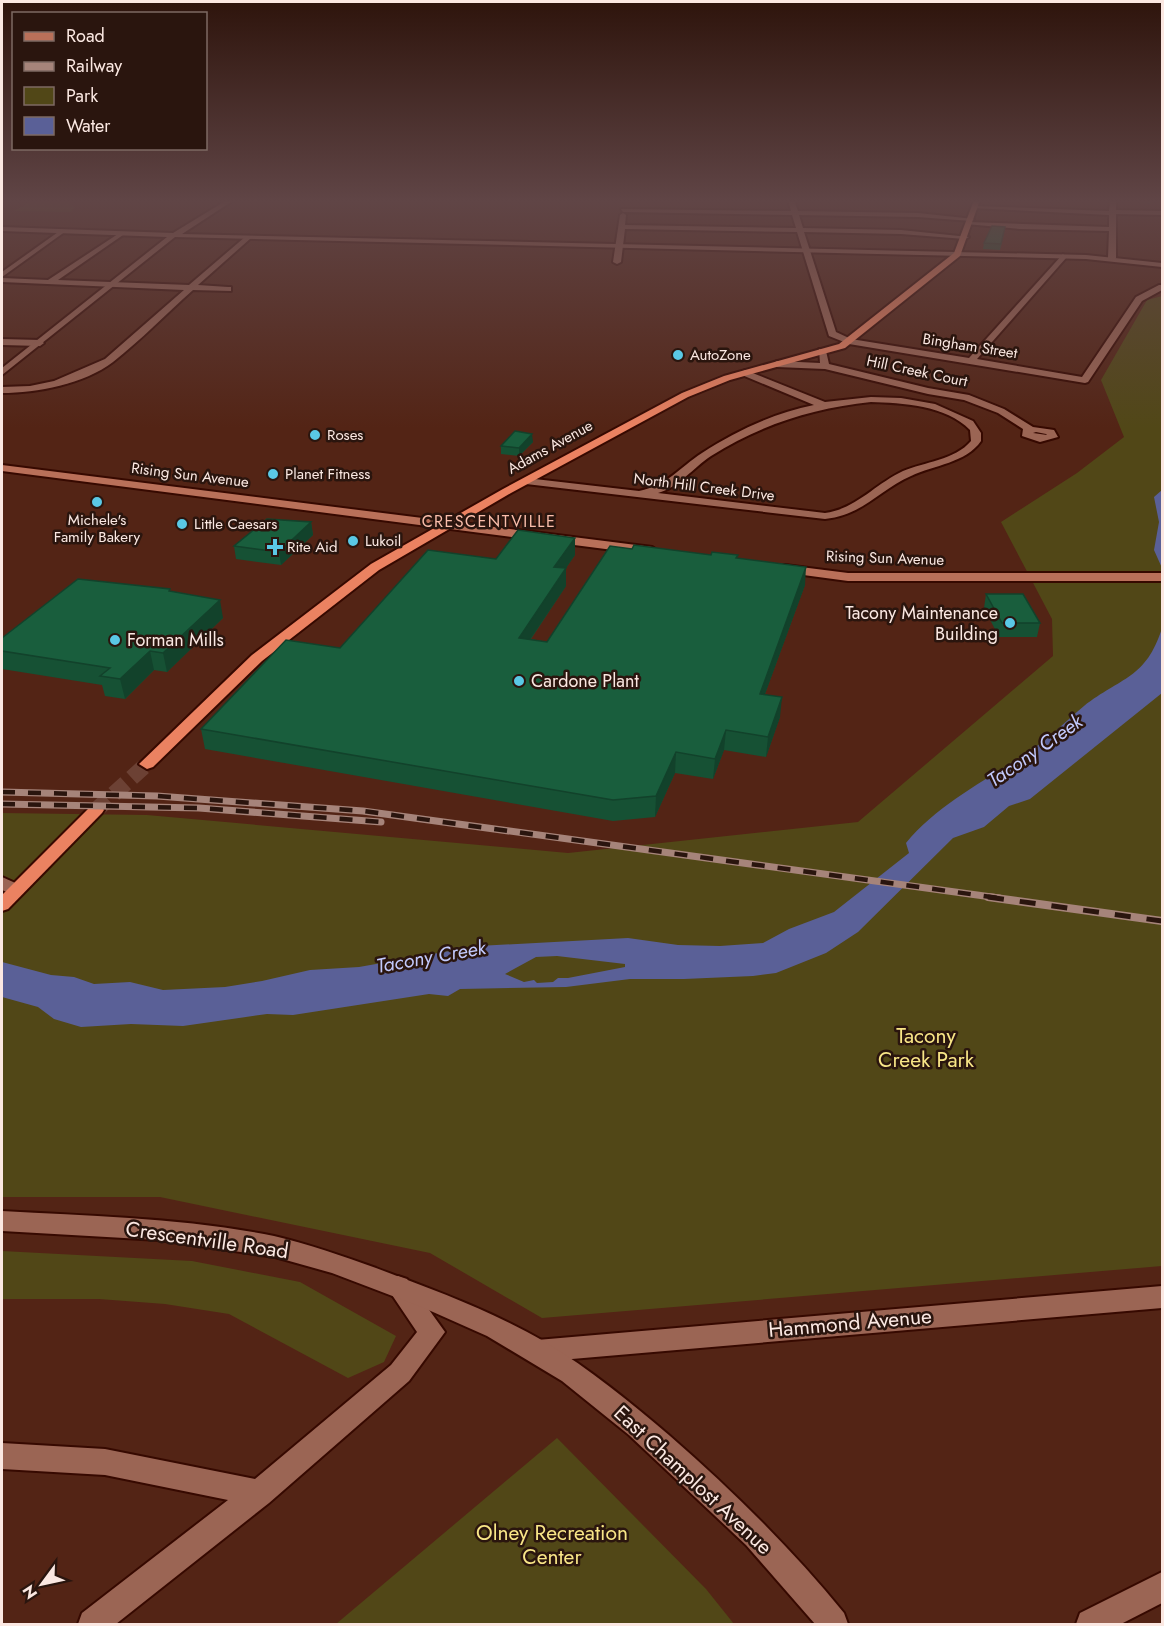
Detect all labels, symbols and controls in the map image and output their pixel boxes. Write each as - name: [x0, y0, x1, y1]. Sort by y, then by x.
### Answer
- legend: [12, 12, 207, 150]
- text: Road: [66, 23, 105, 49]
- text: Railway: [66, 53, 122, 79]
- text: Park: [66, 83, 98, 109]
- text: Water: [66, 113, 111, 139]
- street label: Bingham Street: [921, 328, 1019, 364]
- place label: AutoZone: [690, 344, 751, 366]
- marker: AutoZone: [671, 348, 685, 362]
- street label: Hill Creek Court: [864, 350, 970, 393]
- street label: Adams Avenue: [503, 414, 597, 480]
- place label: Roses: [327, 424, 363, 446]
- marker: Roses: [308, 428, 322, 442]
- street label: Rising Sun Avenue: [130, 457, 250, 493]
- place label: Planet Fitness: [285, 463, 370, 485]
- marker: Planet Fitness: [266, 467, 280, 481]
- street label: North Hill Creek Drive: [632, 467, 776, 507]
- marker: Michele's Family Bakery: [90, 495, 104, 509]
- place label: Michele's Family Bakery: [54, 509, 141, 548]
- district label: CRESCENTVILLE: [422, 510, 556, 533]
- place label: Little Caesars: [194, 513, 277, 535]
- marker: Little Caesars: [175, 517, 189, 531]
- place label: Lukoil: [365, 530, 401, 552]
- marker: Lukoil: [346, 534, 360, 548]
- place label: Rite Aid: [287, 536, 337, 558]
- marker: Rite Aid: [268, 540, 282, 554]
- street label: Rising Sun Avenue: [825, 545, 945, 571]
- place label: Tacony Maintenance Building: [845, 600, 998, 647]
- marker: Tacony Maintenance Building: [1003, 616, 1017, 630]
- place label: Forman Mills: [127, 627, 224, 653]
- marker: Forman Mills: [108, 633, 122, 647]
- place label: Cardone Plant: [531, 668, 639, 694]
- marker: Cardone Plant: [512, 674, 526, 688]
- water label: Tacony Creek: [981, 707, 1090, 795]
- water label: Tacony Creek: [374, 933, 490, 981]
- park label: Tacony Creek Park: [878, 1021, 975, 1075]
- street label: Crescentville Road: [124, 1214, 290, 1266]
- street label: Hammond Avenue: [767, 1301, 933, 1345]
- street label: East Champlost Avenue: [607, 1399, 779, 1562]
- park label: Olney Recreation Center: [476, 1518, 628, 1572]
- north arrow: [12, 1554, 72, 1614]
- text: N: [17, 1580, 43, 1603]

